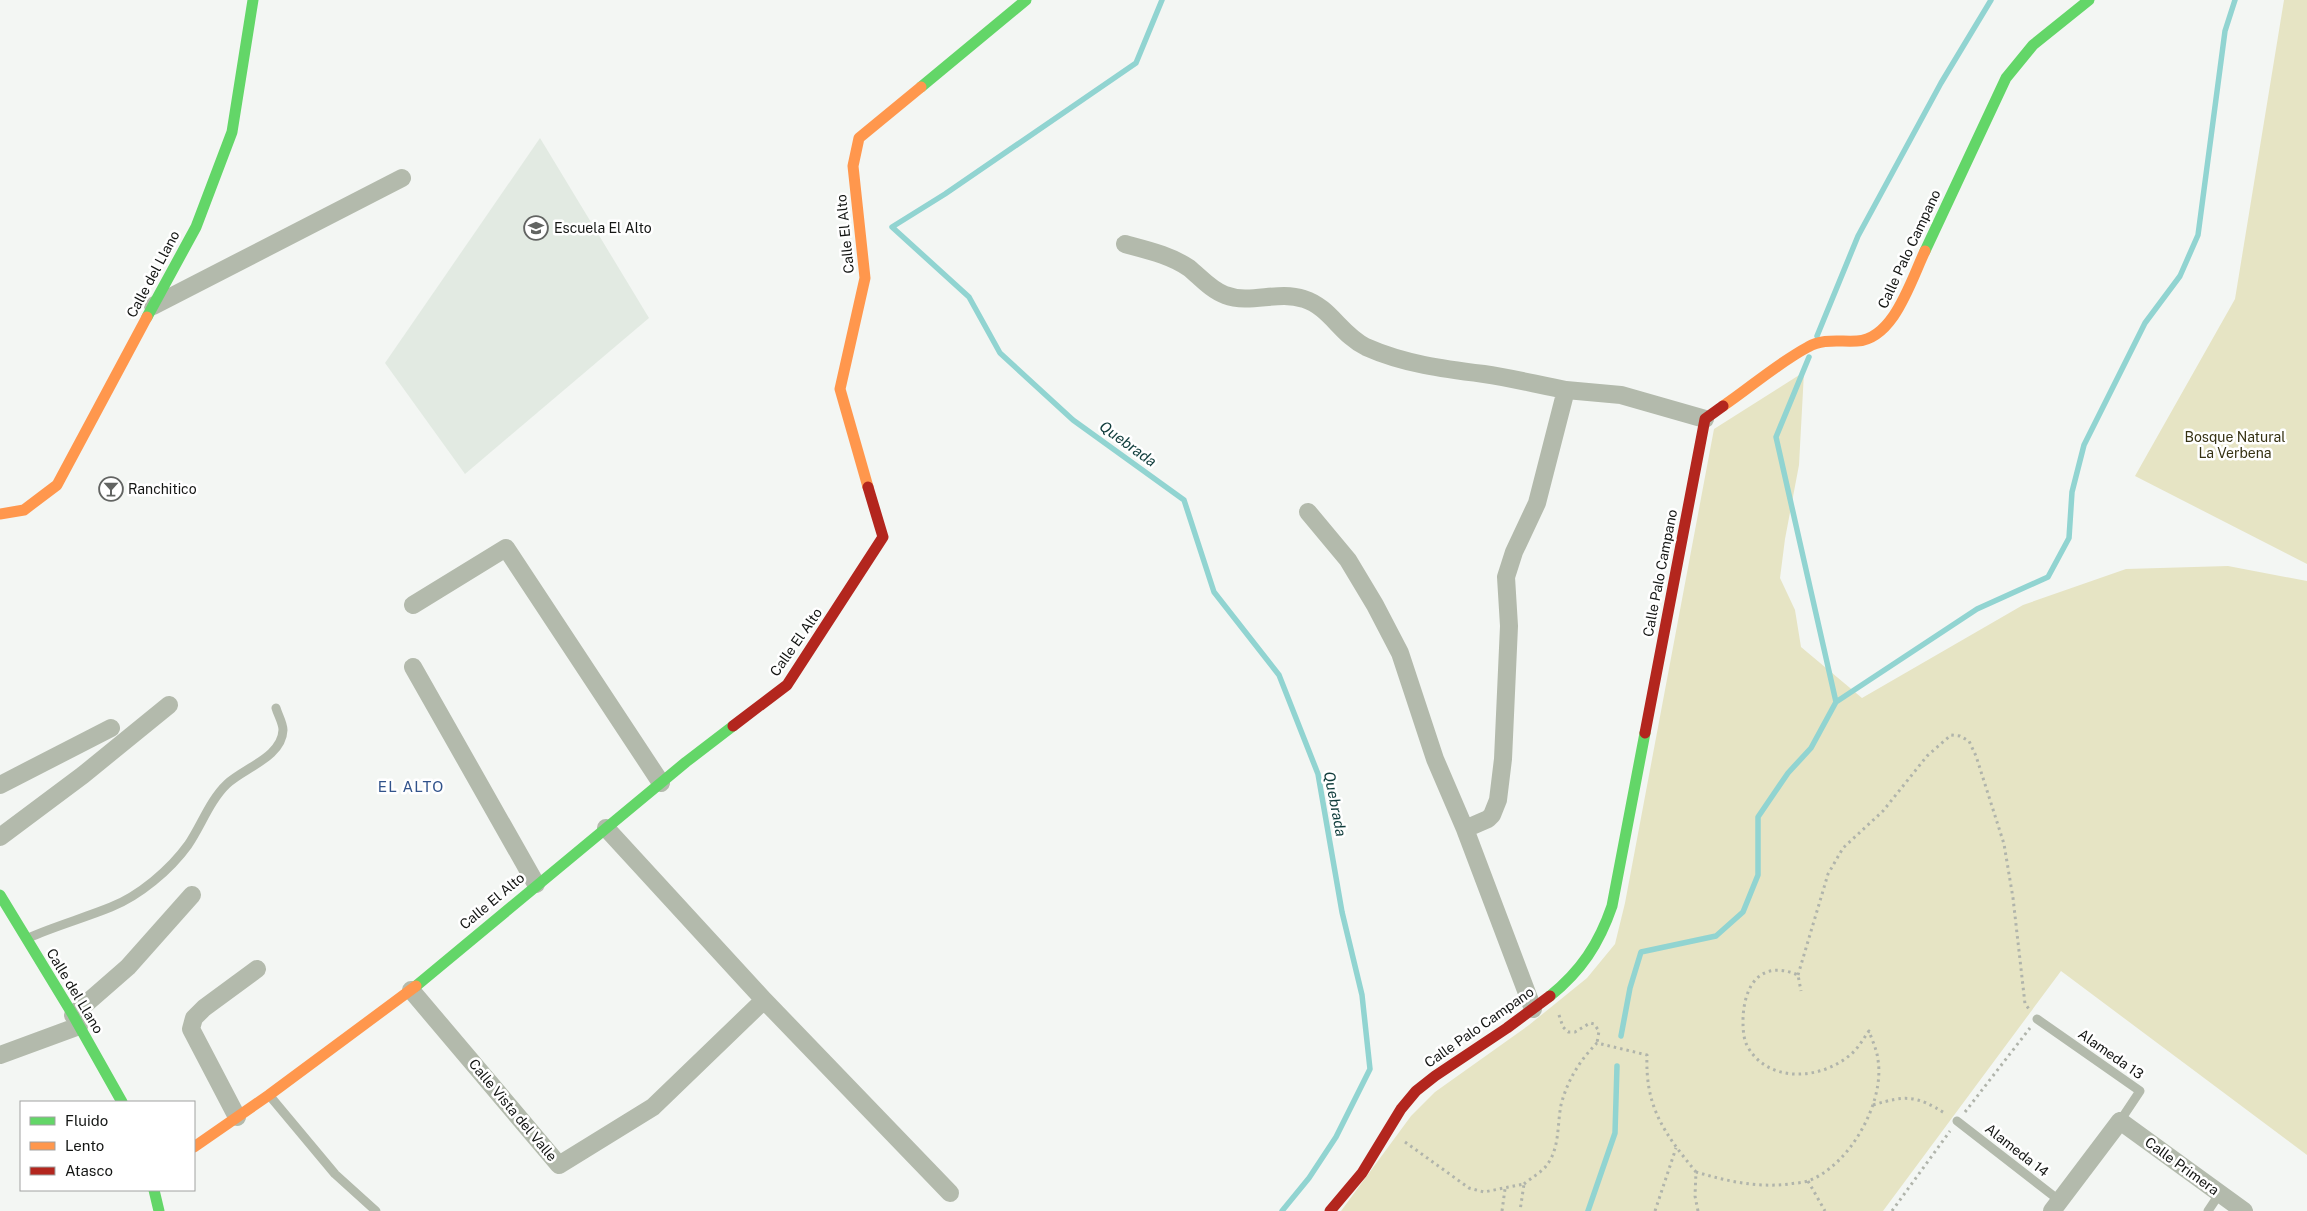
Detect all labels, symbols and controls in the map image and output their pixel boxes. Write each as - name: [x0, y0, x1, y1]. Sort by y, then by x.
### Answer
- street label: Calle Palo Campano: [1874, 187, 1944, 311]
- street label: Calle El Alto: [833, 194, 857, 274]
- school or university icon: Escuela El Alto: [523, 215, 549, 241]
- place label: Escuela El Alto: [554, 220, 652, 236]
- street label: Calle del Llano: [123, 228, 183, 320]
- water label: Quebrada: [1097, 417, 1160, 470]
- park label: Bosque Natural La Verbena: [2185, 429, 2285, 461]
- bar icon: Ranchitico: [98, 476, 124, 502]
- place label: Ranchitico: [128, 481, 197, 497]
- street label: Calle Palo Campano: [1640, 508, 1680, 638]
- street label: Calle El Alto: [767, 605, 825, 679]
- water label: Quebrada: [1321, 770, 1350, 838]
- district label: EL ALTO: [378, 778, 444, 795]
- street label: Calle El Alto: [456, 869, 528, 933]
- street label: Calle del Llano: [43, 946, 107, 1036]
- street label: Calle Palo Campano: [1421, 983, 1537, 1071]
- street label: Alameda 13: [2075, 1026, 2147, 1082]
- street label: Calle Vista del Valle: [466, 1056, 560, 1164]
- legend: [20, 1101, 195, 1191]
- text: Fluido: [65, 1112, 108, 1129]
- street label: Alameda 14: [1982, 1120, 2052, 1180]
- street label: Calle Primera: [2142, 1134, 2222, 1198]
- text: Lento: [65, 1137, 104, 1154]
- text: Atasco: [65, 1162, 113, 1179]

